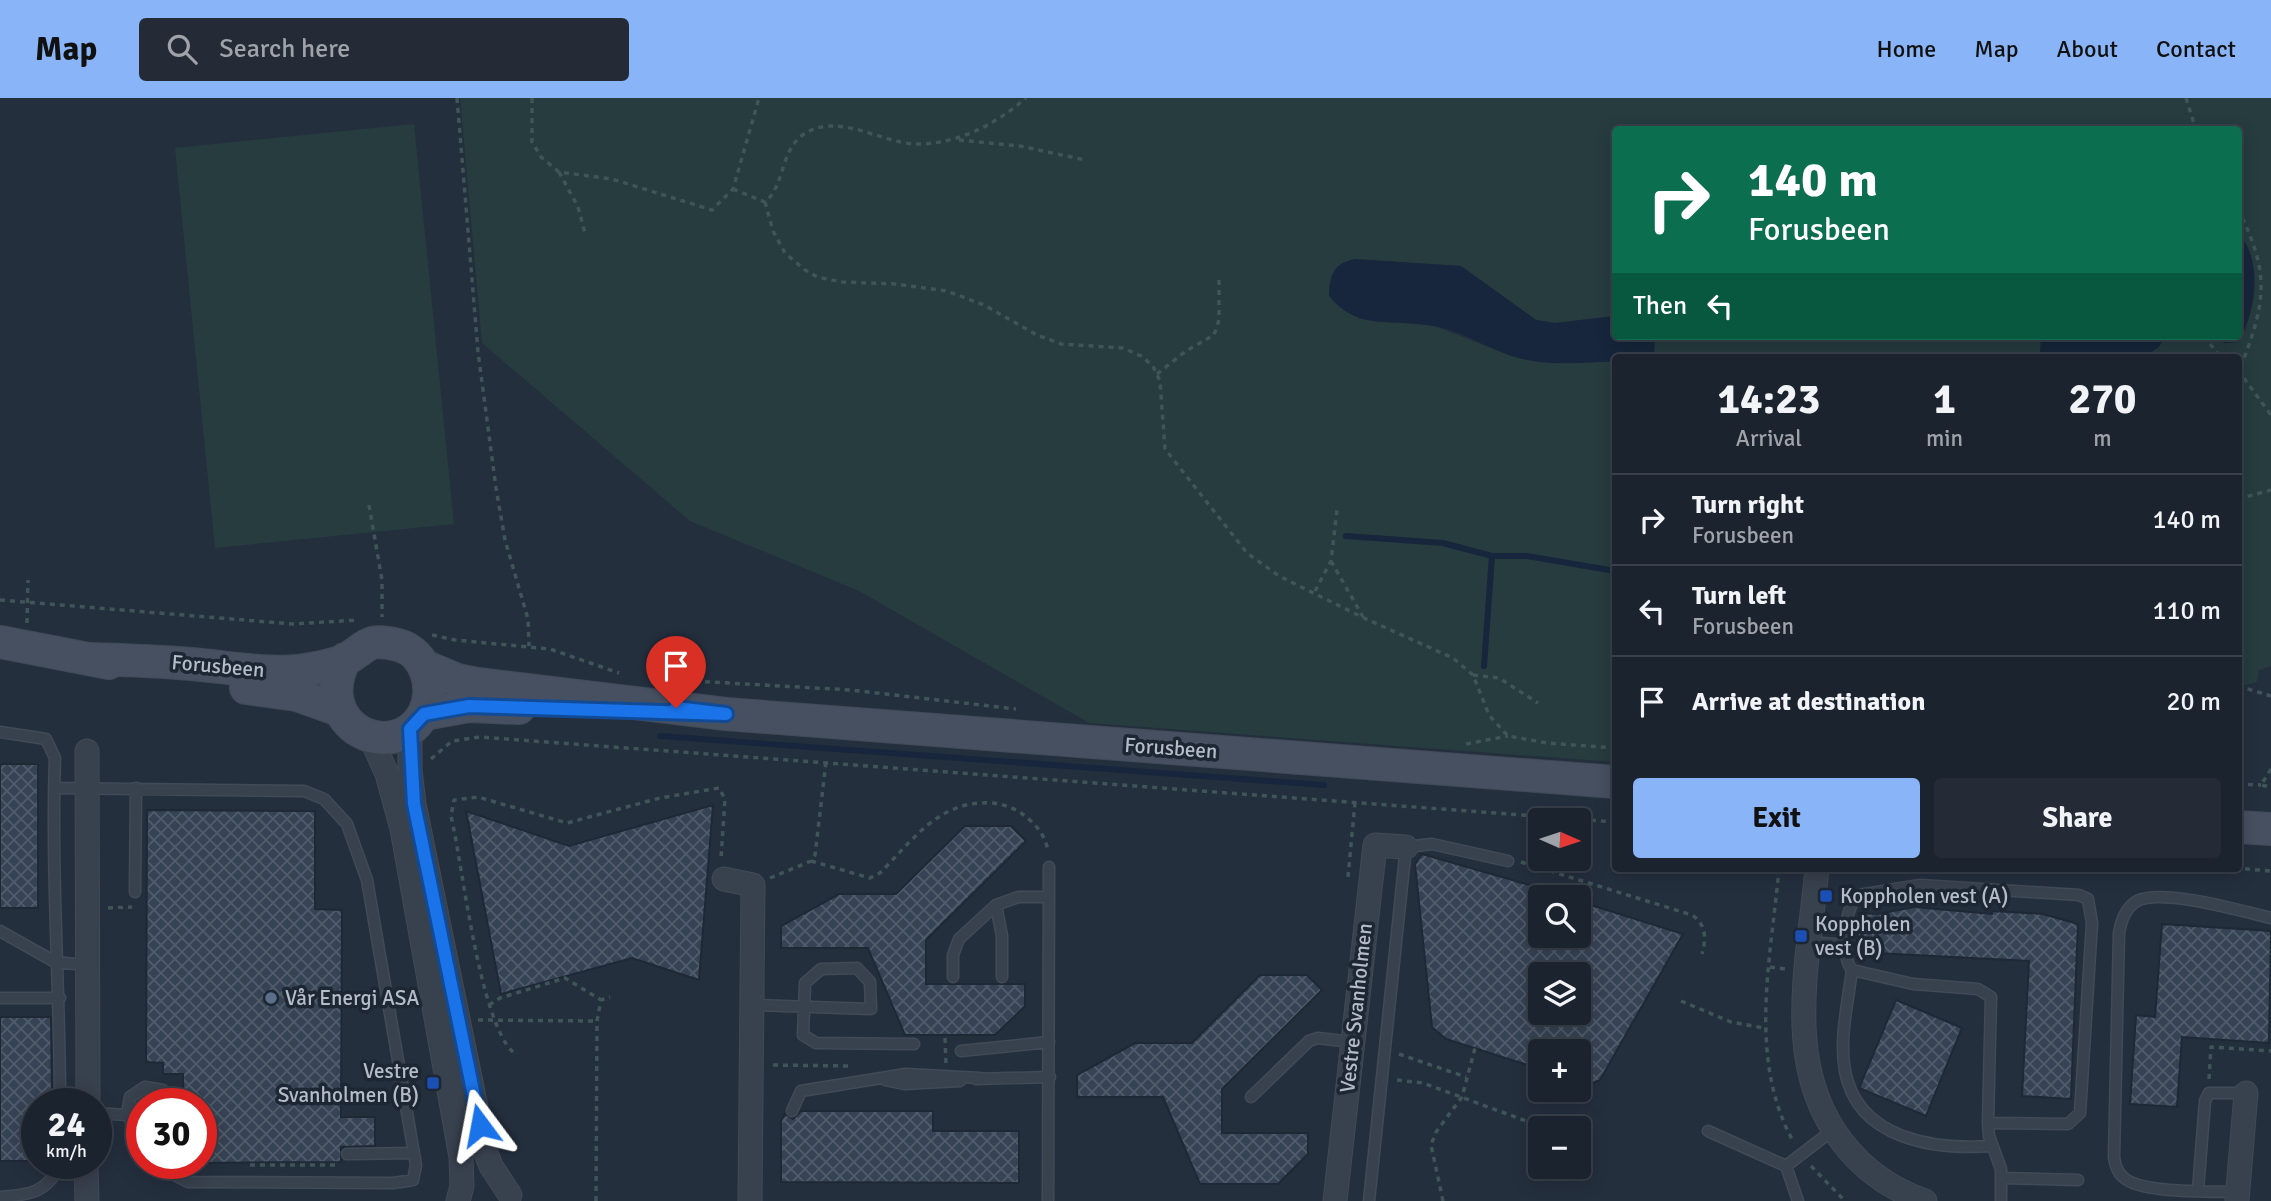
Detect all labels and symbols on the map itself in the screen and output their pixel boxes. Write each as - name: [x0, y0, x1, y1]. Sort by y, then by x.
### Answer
- pin: [646, 636, 706, 708]
- street label: Forusbeen: [170, 649, 266, 683]
- street label: Forusbeen: [1124, 732, 1218, 764]
- north arrow: [1528, 808, 1591, 872]
- place label: Koppholen vest (A): [1840, 883, 2009, 909]
- marker: Koppholen vest (A): [1818, 888, 1834, 904]
- place label: Koppholen vest (B): [1815, 911, 1911, 961]
- street label: Vestre Svanholmen: [1334, 922, 1378, 1094]
- marker: Koppholen vest (B): [1793, 928, 1809, 944]
- place label: Vår Energi ASA: [285, 985, 419, 1011]
- marker: Vår Energi ASA: [263, 990, 279, 1006]
- place label: Vestre Svanholmen (B): [278, 1058, 419, 1108]
- marker: Vestre Svanholmen (B): [425, 1075, 441, 1091]
- speed limit sign: 30: [126, 1088, 217, 1179]
- position arrow: [443, 1088, 517, 1162]

